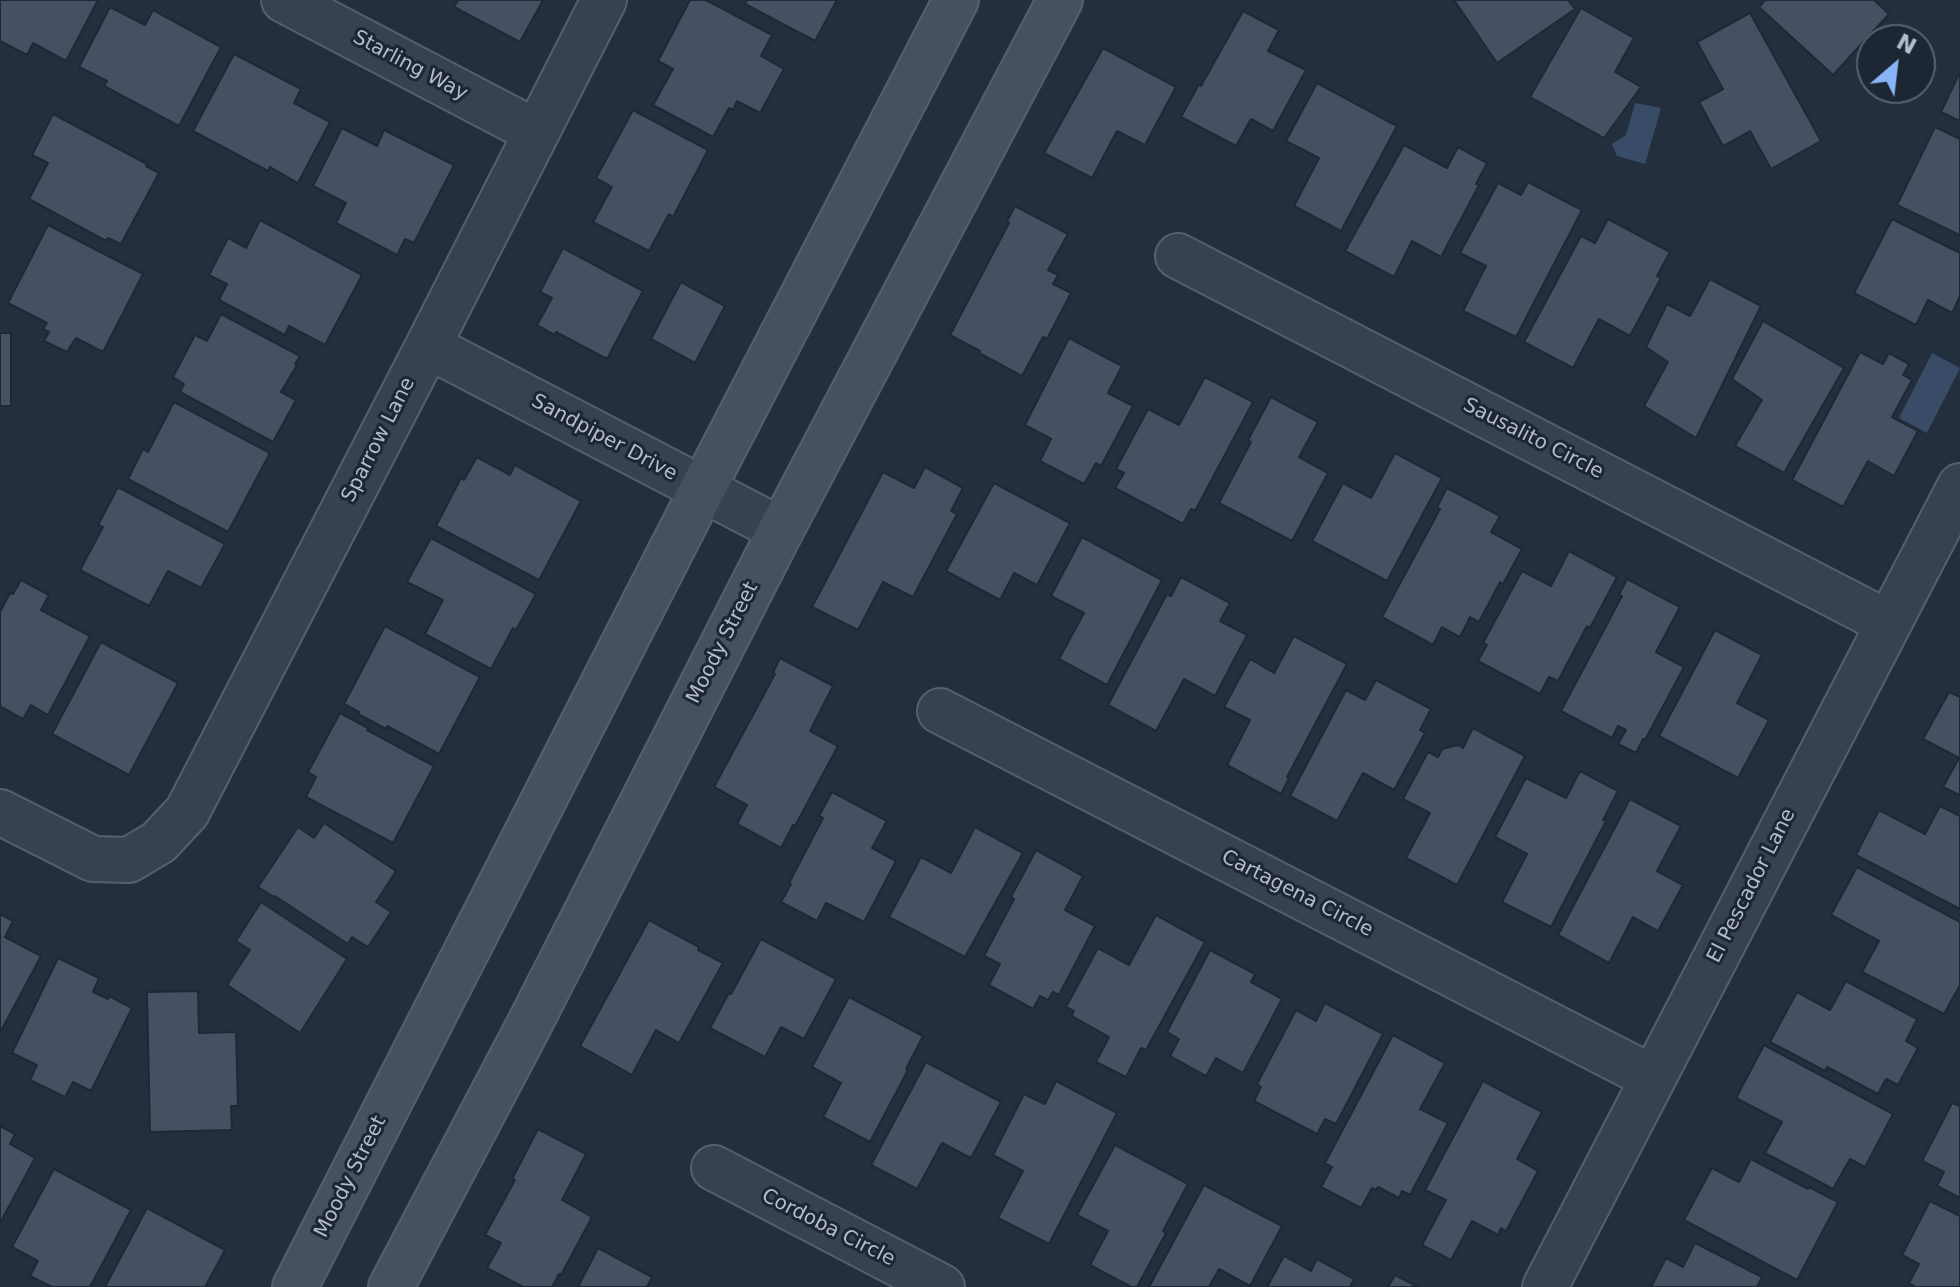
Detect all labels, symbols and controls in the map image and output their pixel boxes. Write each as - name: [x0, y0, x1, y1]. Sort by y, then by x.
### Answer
- north arrow: [1856, 24, 1936, 104]
- street label: Starling Way: [349, 26, 471, 106]
- text: N: [1893, 29, 1921, 59]
- street label: Sparrow Lane: [337, 374, 421, 506]
- street label: Sandpiper Drive: [527, 390, 681, 486]
- street label: Sausalito Circle: [1459, 393, 1607, 485]
- street label: Moody Street: [682, 578, 764, 708]
- street label: El Pescador Lane: [1703, 805, 1801, 967]
- street label: Cartagena Circle: [1217, 845, 1377, 943]
- street label: Moody Street: [310, 1112, 392, 1242]
- street label: Cordoba Circle: [757, 1184, 899, 1272]

